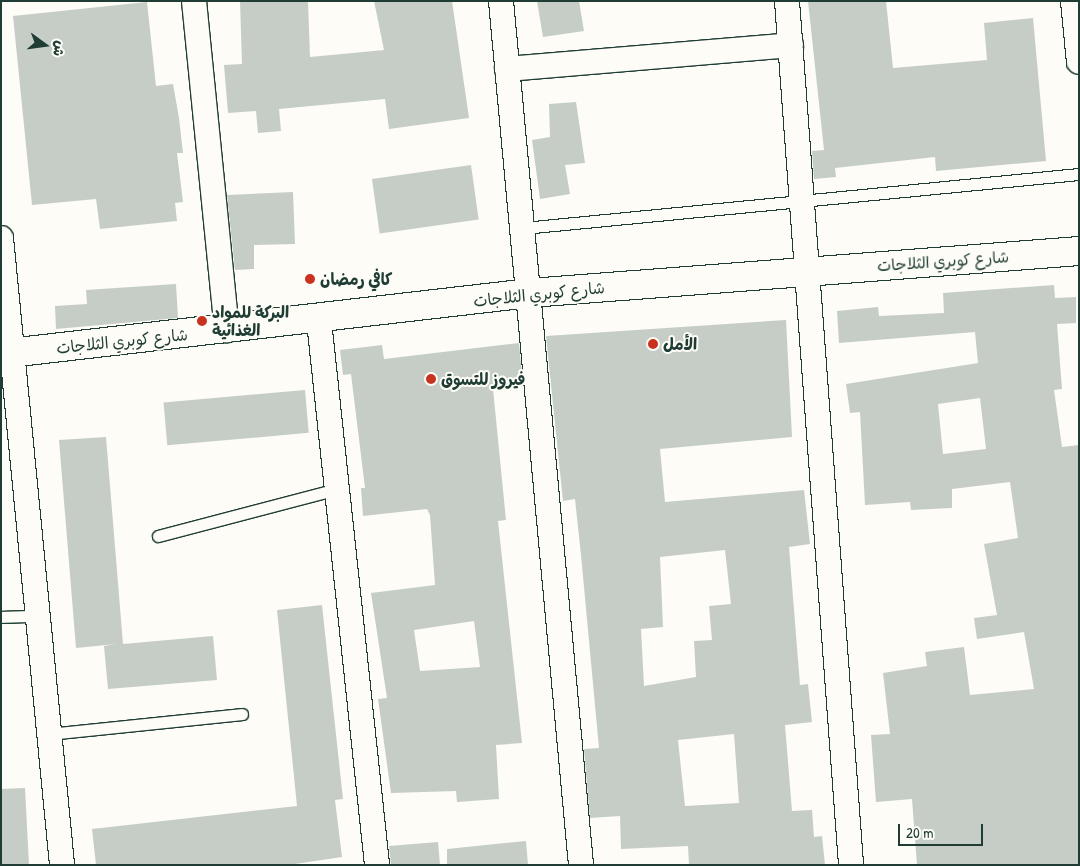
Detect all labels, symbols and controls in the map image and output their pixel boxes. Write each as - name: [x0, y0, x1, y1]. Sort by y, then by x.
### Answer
- north arrow: [20, 20, 70, 70]
- text: ش: [49, 39, 71, 59]
- street label: شارع كوبري الثلاجات: [876, 247, 1010, 275]
- place label: كافي رمضان: [320, 269, 392, 289]
- marker: كافي رمضان: [304, 273, 316, 285]
- street label: شارع كوبري الثلاجات: [472, 278, 606, 310]
- place label: البركة للمواد الغذائية: [212, 302, 289, 340]
- marker: البركة للمواد الغذائية: [196, 315, 208, 327]
- street label: شارع كوبري الثلاجات: [55, 325, 189, 357]
- place label: الأمل: [663, 334, 697, 354]
- marker: الأمل: [647, 338, 659, 350]
- place label: فيروز للتسوق: [441, 369, 525, 389]
- marker: فيروز للتسوق: [425, 373, 437, 385]
- scale bar: [900, 814, 985, 846]
- text: 20 m: [906, 822, 933, 843]

